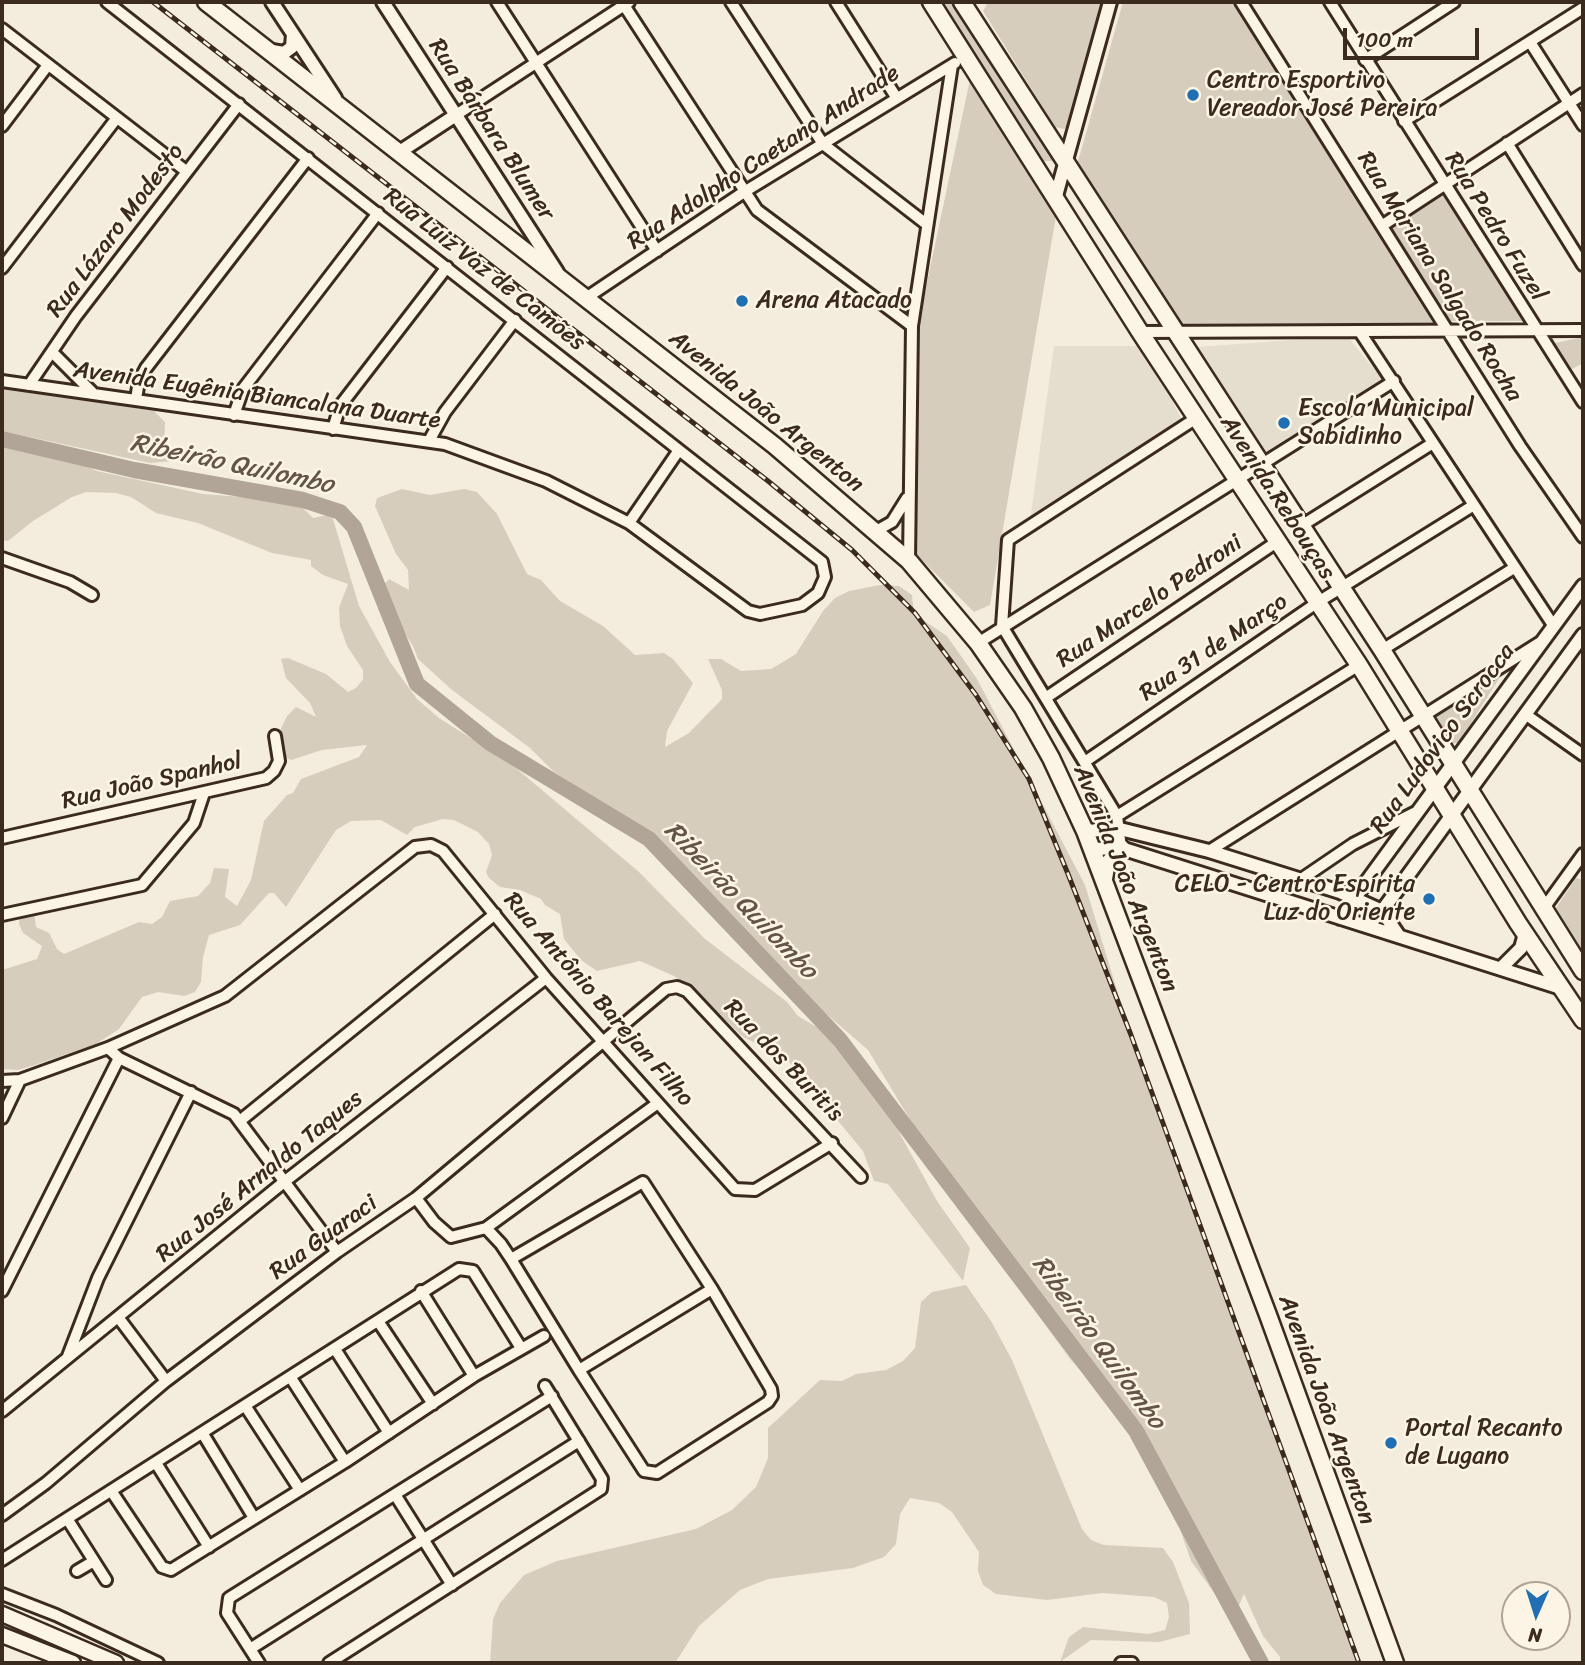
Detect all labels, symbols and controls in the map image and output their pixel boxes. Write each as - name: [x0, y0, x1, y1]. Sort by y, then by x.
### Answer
- scale bar: [1347, 14, 1484, 58]
- text: 100 m: [1356, 21, 1413, 59]
- street label: Rua Bárbara Blumer: [421, 34, 561, 226]
- street label: Rua Adolpho Caetano Andrade: [623, 59, 905, 257]
- place label: Centro Esportivo Vereador José Pereira: [1207, 67, 1437, 123]
- marker: Centro Esportivo Vereador José Pereira: [1185, 87, 1201, 103]
- street label: Rua Lázaro Modesto: [41, 139, 191, 323]
- street label: Rua Mariana Salgado Rocha: [1350, 147, 1528, 407]
- street label: Rua Pedro Fuzel: [1438, 147, 1552, 307]
- street label: Rua Luiz Vaz de Camões: [377, 182, 591, 358]
- place label: Arena Atacado: [756, 287, 912, 315]
- marker: Arena Atacado: [734, 293, 750, 309]
- street label: Avenida João Argenton: [663, 325, 869, 499]
- street label: Avenida Eugênia Biancalana Duarte: [72, 356, 442, 436]
- place label: Escola Municipal Sabidinho: [1298, 395, 1474, 451]
- street label: Avenida Rebouças: [1213, 411, 1341, 585]
- marker: Escola Municipal Sabidinho: [1276, 415, 1292, 431]
- water label: Ribeirão Quilombo: [128, 428, 336, 502]
- street label: Rua Marcelo Pedroni: [1052, 529, 1248, 675]
- street label: Rua 31 de Março: [1135, 588, 1293, 708]
- street label: Rua Ludovico Scrocca: [1364, 638, 1522, 840]
- street label: Rua João Spanhol: [59, 747, 245, 817]
- street label: Avenida João Argenton: [1066, 761, 1184, 997]
- water label: Ribeirão Quilombo: [657, 816, 823, 986]
- place label: CELO - Centro Espírita Luz do Oriente: [1175, 871, 1415, 927]
- street label: Rua Antônio Barejan Filho: [497, 887, 699, 1113]
- marker: CELO - Centro Espírita Luz do Oriente: [1421, 891, 1437, 907]
- street label: Rua dos Buritis: [717, 994, 849, 1128]
- street label: Rua José Arnaldo Taques: [151, 1085, 369, 1269]
- street label: Rua Guaraci: [265, 1189, 383, 1287]
- water label: Ribeirão Quilombo: [1025, 1250, 1171, 1436]
- street label: Avenida João Argenton: [1271, 1291, 1381, 1529]
- place label: Portal Recanto de Lugano: [1405, 1415, 1563, 1471]
- marker: Portal Recanto de Lugano: [1383, 1435, 1399, 1451]
- north arrow: [1501, 1581, 1571, 1651]
- text: N: [1528, 1619, 1542, 1652]

